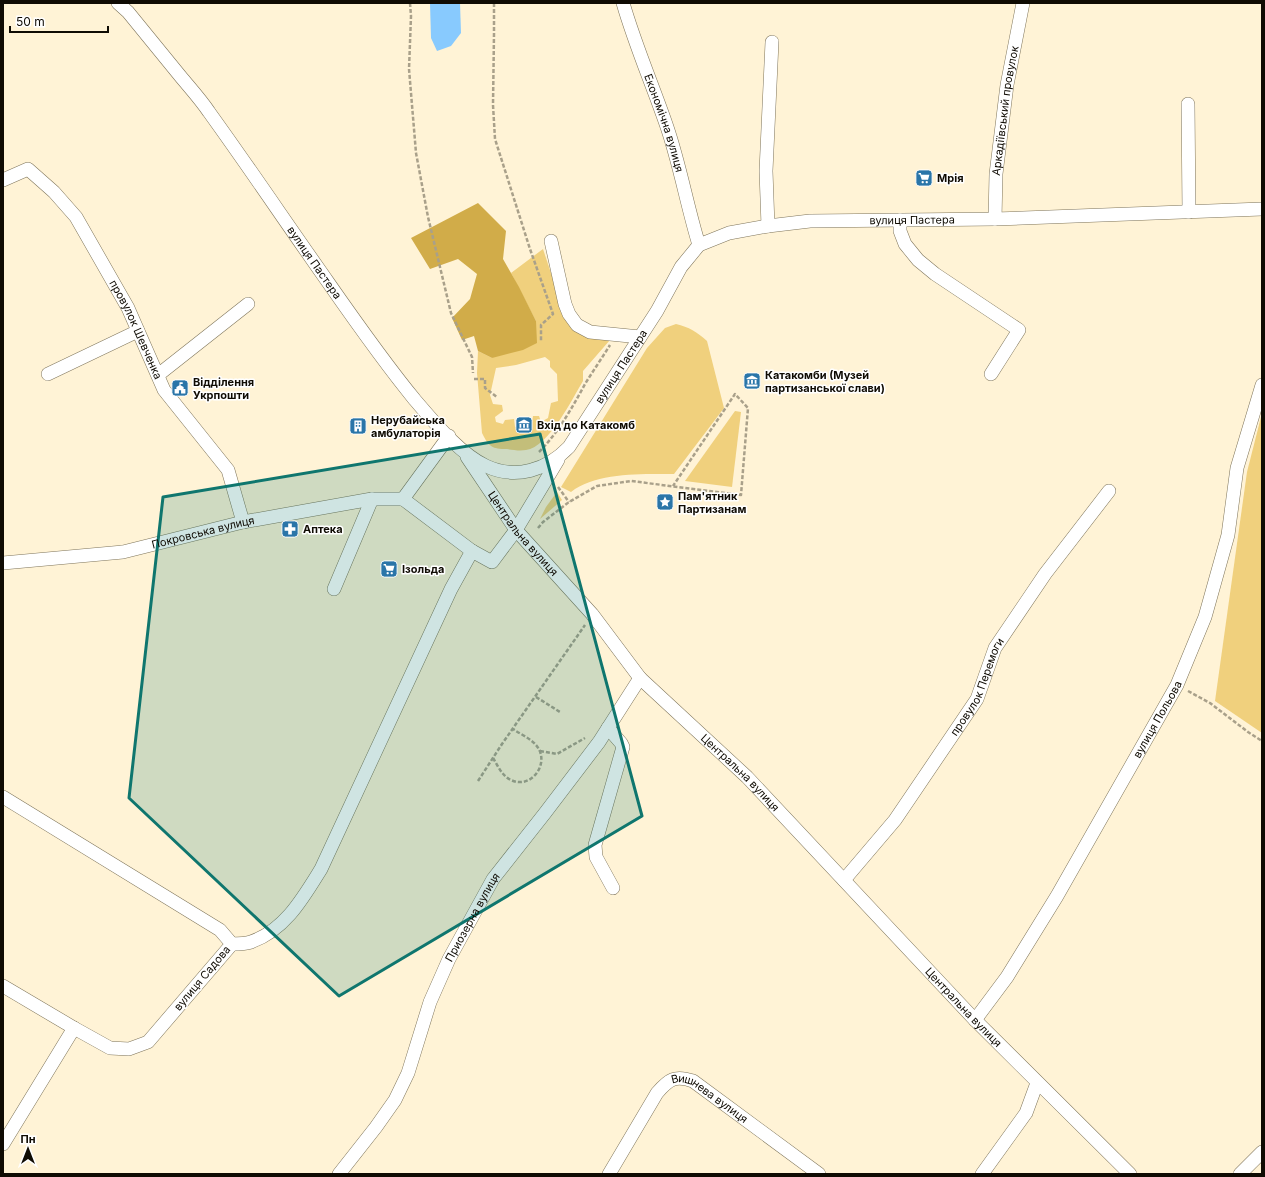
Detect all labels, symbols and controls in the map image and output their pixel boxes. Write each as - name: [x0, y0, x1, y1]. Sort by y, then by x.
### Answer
- scale bar: [10, 8, 108, 34]
- text: 50 m: [16, 14, 45, 29]
- street label: Аркадіївський провулок: [989, 45, 1021, 176]
- street label: Економічна вулиця: [641, 72, 687, 174]
- supermarket icon: Мрія: [914, 168, 934, 188]
- place label: Мрія: [937, 171, 964, 185]
- street label: вулиця Пастера: [869, 212, 955, 227]
- street label: вулиця Пастера: [284, 224, 345, 302]
- street label: провулок Шевченка: [106, 277, 165, 381]
- street label: вулиця Пастера: [592, 327, 650, 406]
- place label: Катакомби (Музей партизанської слави): [765, 368, 885, 395]
- museum icon: Катакомби (Музей партизанської слави): [742, 371, 762, 391]
- place label: Відділення Укрпошти: [193, 375, 254, 402]
- public building icon: Відділення Укрпошти: [170, 378, 190, 398]
- place label: Нерубайська амбулаторія: [371, 413, 445, 440]
- museum icon: Вхід до Катакомб: [514, 415, 534, 435]
- building icon: Нерубайська амбулаторія: [348, 416, 368, 436]
- place label: Вхід до Катакомб: [537, 418, 635, 432]
- street label: Центральна вулиця: [485, 488, 561, 579]
- place label: Пам'ятник Партизанам: [678, 489, 746, 516]
- place icon: Пам'ятник Партизанам: [655, 492, 675, 512]
- street label: Покровська вулиця: [150, 513, 256, 552]
- pharmacy icon: Аптека: [280, 519, 300, 539]
- place label: Аптека: [303, 522, 343, 536]
- supermarket icon: Ізольда: [379, 559, 399, 579]
- place label: Ізольда: [402, 562, 444, 576]
- street label: провулок Перемоги: [947, 635, 1007, 738]
- street label: вулиця Польова: [1130, 679, 1185, 761]
- street label: Центральна вулиця: [698, 731, 783, 814]
- street label: Приозерна вулиця: [442, 870, 503, 964]
- street label: вулиця Садова: [171, 943, 233, 1013]
- street label: Центральна вулиця: [922, 964, 1005, 1050]
- street label: Вишнева вулиця: [670, 1071, 751, 1126]
- north arrow: [8, 1129, 48, 1169]
- text: Пн: [20, 1132, 36, 1146]

